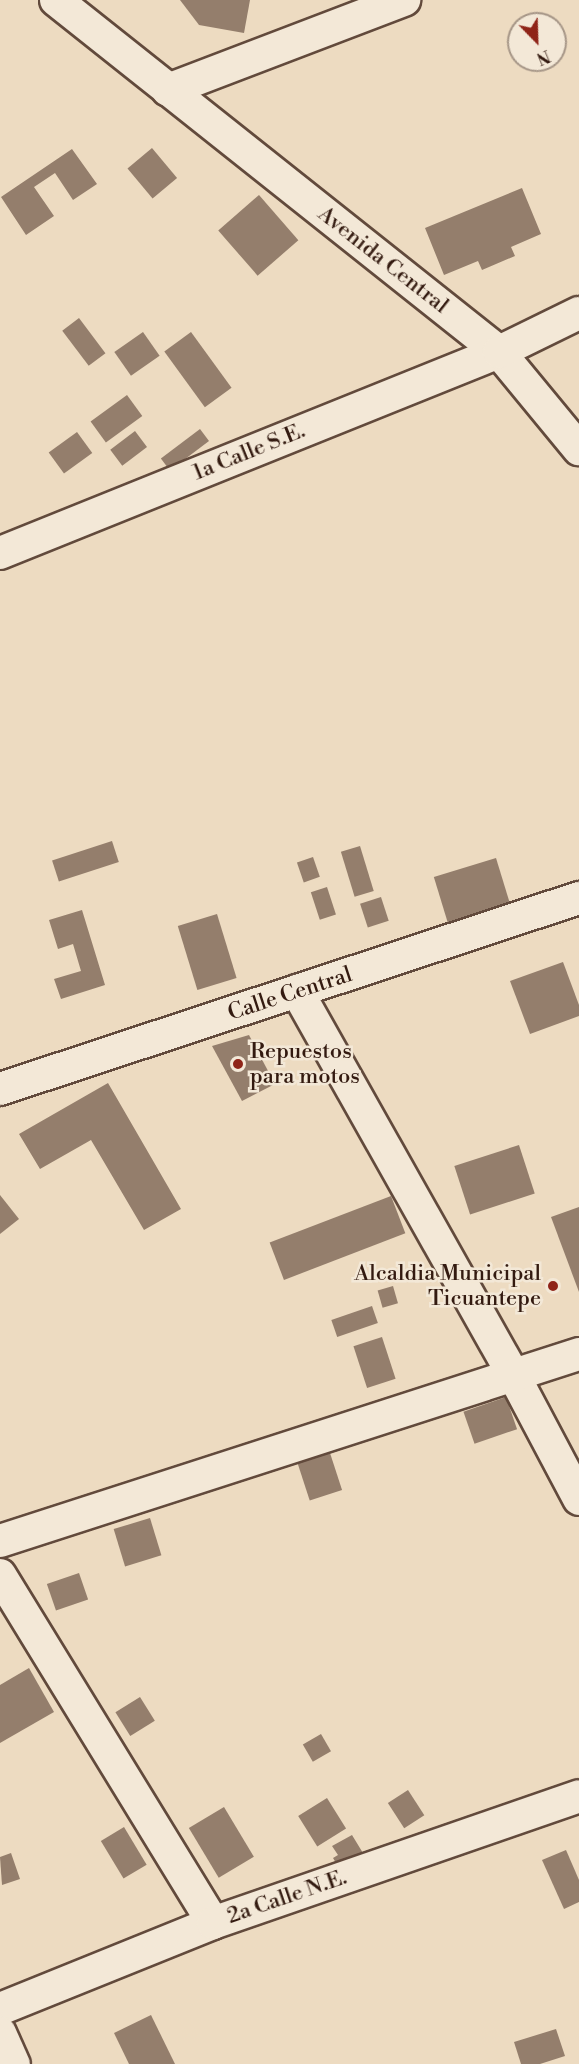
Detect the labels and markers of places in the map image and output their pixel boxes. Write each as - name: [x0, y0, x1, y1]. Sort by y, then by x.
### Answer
- place label: Repuestos para motos: [250, 1038, 360, 1090]
- marker: Repuestos para motos: [231, 1057, 245, 1071]
- place label: Alcaldia Municipal Ticuantepe: [354, 1260, 541, 1312]
- marker: Alcaldia Municipal Ticuantepe: [546, 1279, 560, 1293]

